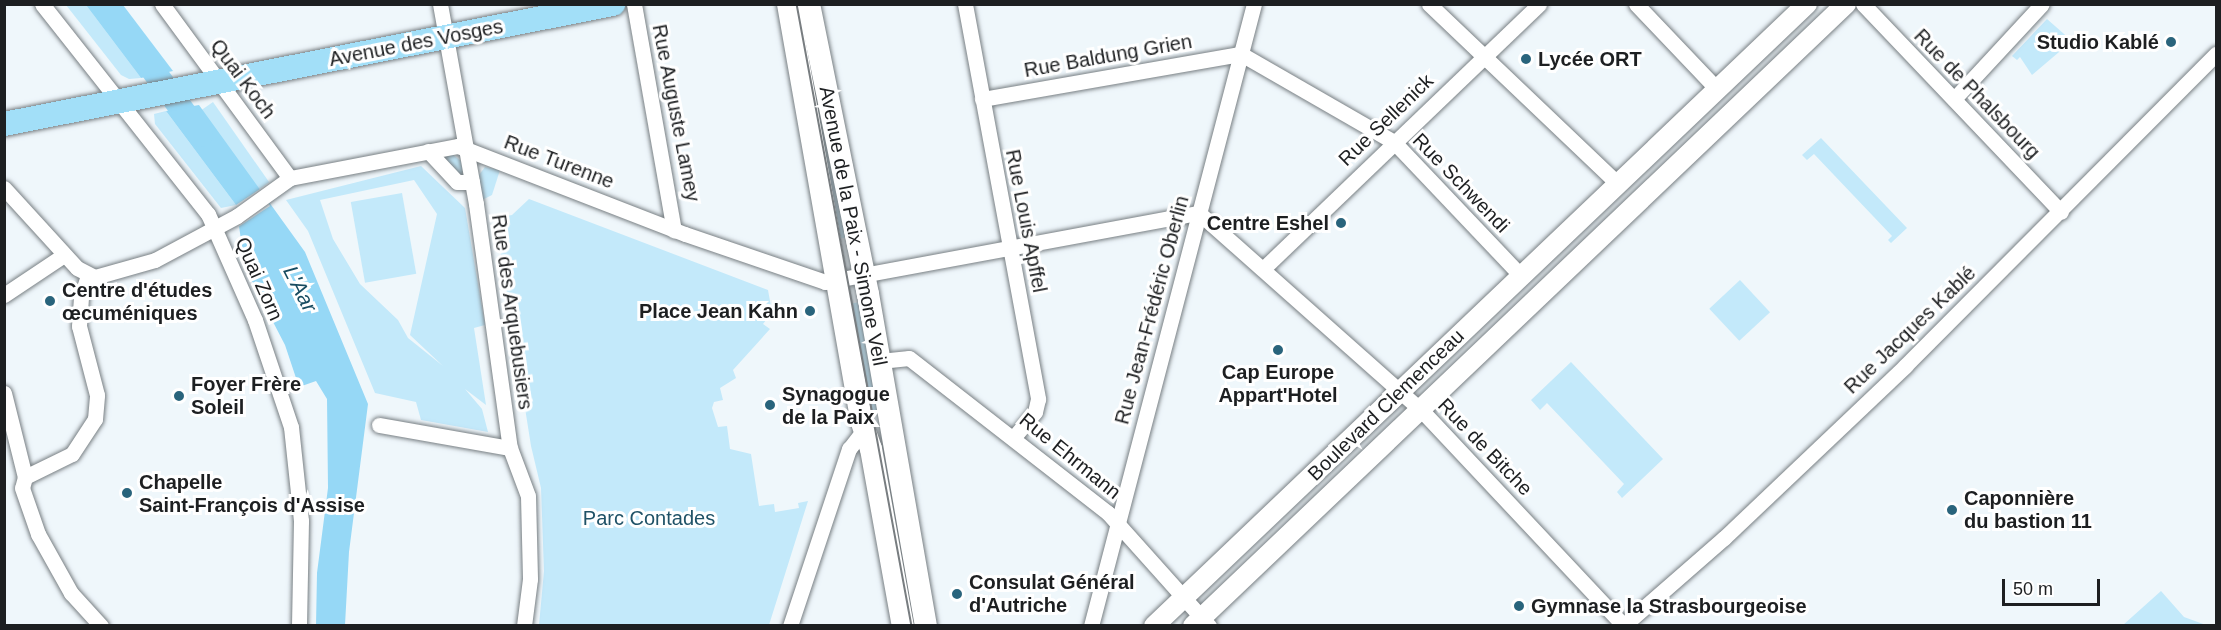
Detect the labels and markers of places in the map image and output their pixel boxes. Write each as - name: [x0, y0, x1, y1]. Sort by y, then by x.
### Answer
- place label: Studio Kablé: [2037, 30, 2159, 54]
- marker: Studio Kablé: [2164, 35, 2178, 49]
- place label: Lycée ORT: [1538, 47, 1642, 71]
- marker: Lycée ORT: [1519, 52, 1533, 66]
- place label: Centre Eshel: [1207, 211, 1329, 235]
- marker: Centre Eshel: [1334, 216, 1348, 230]
- place label: Centre d'études œcuméniques: [62, 278, 212, 325]
- marker: Centre d'études œcuméniques: [43, 294, 57, 308]
- place label: Place Jean Kahn: [639, 299, 798, 323]
- marker: Place Jean Kahn: [803, 304, 817, 318]
- marker: Cap Europe Appart'Hotel: [1271, 343, 1285, 357]
- place label: Cap Europe Appart'Hotel: [1218, 360, 1338, 407]
- place label: Foyer Frère Soleil: [191, 372, 301, 419]
- place label: Synagogue de la Paix: [782, 382, 890, 429]
- marker: Foyer Frère Soleil: [172, 389, 186, 403]
- marker: Synagogue de la Paix: [763, 398, 777, 412]
- place label: Chapelle Saint-François d'Assise: [139, 470, 365, 517]
- marker: Chapelle Saint-François d'Assise: [120, 486, 134, 500]
- place label: Caponnière du bastion 11: [1964, 486, 2092, 533]
- marker: Caponnière du bastion 11: [1945, 503, 1959, 517]
- place label: Consulat Général d'Autriche: [969, 570, 1135, 617]
- marker: Consulat Général d'Autriche: [950, 587, 964, 601]
- place label: Gymnase la Strasbourgeoise: [1531, 594, 1807, 618]
- marker: Gymnase la Strasbourgeoise: [1512, 599, 1526, 613]

